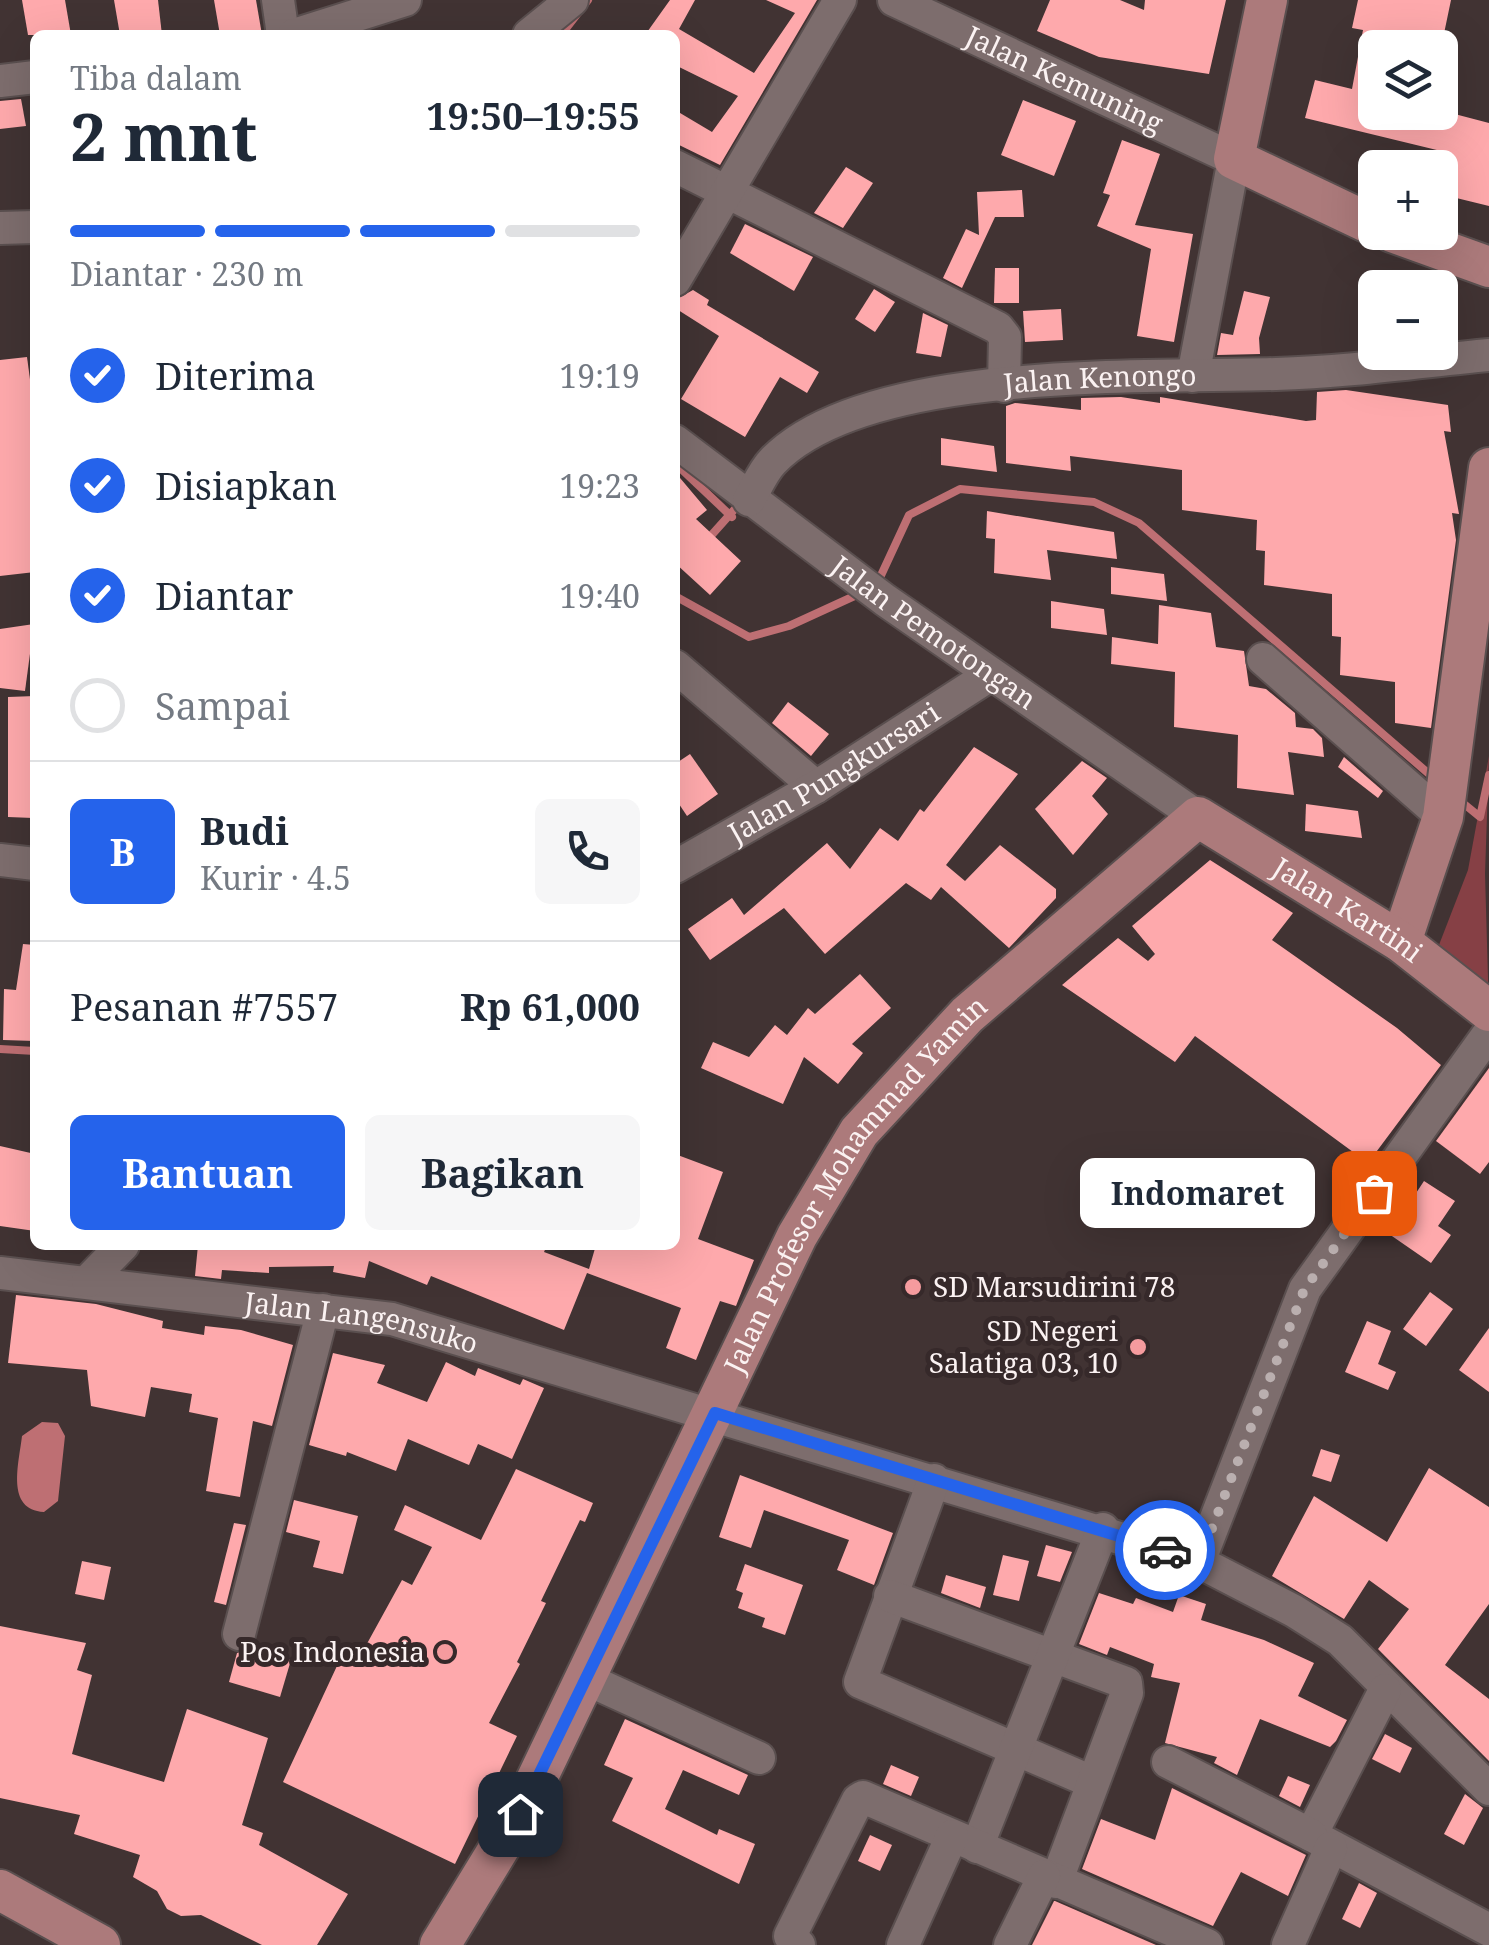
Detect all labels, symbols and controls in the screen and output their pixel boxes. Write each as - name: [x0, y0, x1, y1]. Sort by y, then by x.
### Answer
- street label: Jalan Kemuning: [959, 16, 1170, 141]
- map controls: [1358, 30, 1458, 370]
- button: layers: [1358, 30, 1458, 130]
- text: Tiba dalam: [70, 56, 242, 99]
- text: 19:50–19:55: [426, 89, 640, 141]
- text: 2 mnt: [70, 92, 257, 180]
- button: +: [1358, 150, 1458, 250]
- text: Diantar · 230 m: [70, 252, 303, 295]
- button: −: [1358, 270, 1458, 370]
- icon: check: [70, 348, 125, 403]
- text: Diterima: [155, 349, 316, 401]
- text: 19:19: [559, 354, 640, 397]
- street label: Jalan Kenongo: [1001, 355, 1197, 402]
- icon: check: [70, 458, 125, 513]
- text: Disiapkan: [155, 459, 337, 511]
- text: 19:23: [559, 464, 640, 507]
- street label: Jalan Pemotongan: [823, 545, 1044, 717]
- icon: check: [70, 568, 125, 623]
- text: Diantar: [155, 569, 293, 621]
- text: 19:40: [559, 574, 640, 617]
- text: Sampai: [155, 679, 290, 731]
- street label: Jalan Pungkursari: [720, 692, 946, 851]
- button: phone: [535, 799, 640, 904]
- text: Budi: [200, 804, 289, 856]
- text: B: [110, 825, 135, 877]
- street label: Jalan Kartini: [1265, 847, 1431, 970]
- text: Kurir · 4.5: [200, 856, 351, 899]
- text: Pesanan #7557: [70, 980, 338, 1032]
- text: Rp 61,000: [460, 980, 640, 1032]
- street label: Jalan Profesor Mohammad Yamin: [714, 986, 994, 1380]
- button: Bantuan: [70, 1115, 345, 1230]
- button: Bagikan: [365, 1115, 640, 1230]
- pin: [1332, 1151, 1417, 1236]
- callout: Indomaret: [1079, 1158, 1314, 1228]
- icon: bag: [1347, 1166, 1402, 1221]
- text: Indomaret: [1111, 1171, 1284, 1214]
- place label: SD Marsudirini 78: [933, 1267, 1175, 1305]
- marker: SD Marsudirini 78: [902, 1276, 924, 1298]
- street label: Jalan Langensuko: [242, 1282, 483, 1362]
- place label: SD Negeri Salatiga 03, 10: [929, 1311, 1118, 1381]
- marker: SD Negeri Salatiga 03, 10: [1127, 1336, 1149, 1358]
- courier: [1115, 1500, 1215, 1600]
- icon: car: [1138, 1523, 1193, 1578]
- place label: Pos Indonesia: [240, 1632, 425, 1670]
- marker: Pos Indonesia: [434, 1641, 456, 1663]
- pin: [478, 1772, 563, 1857]
- icon: home: [493, 1787, 548, 1842]

